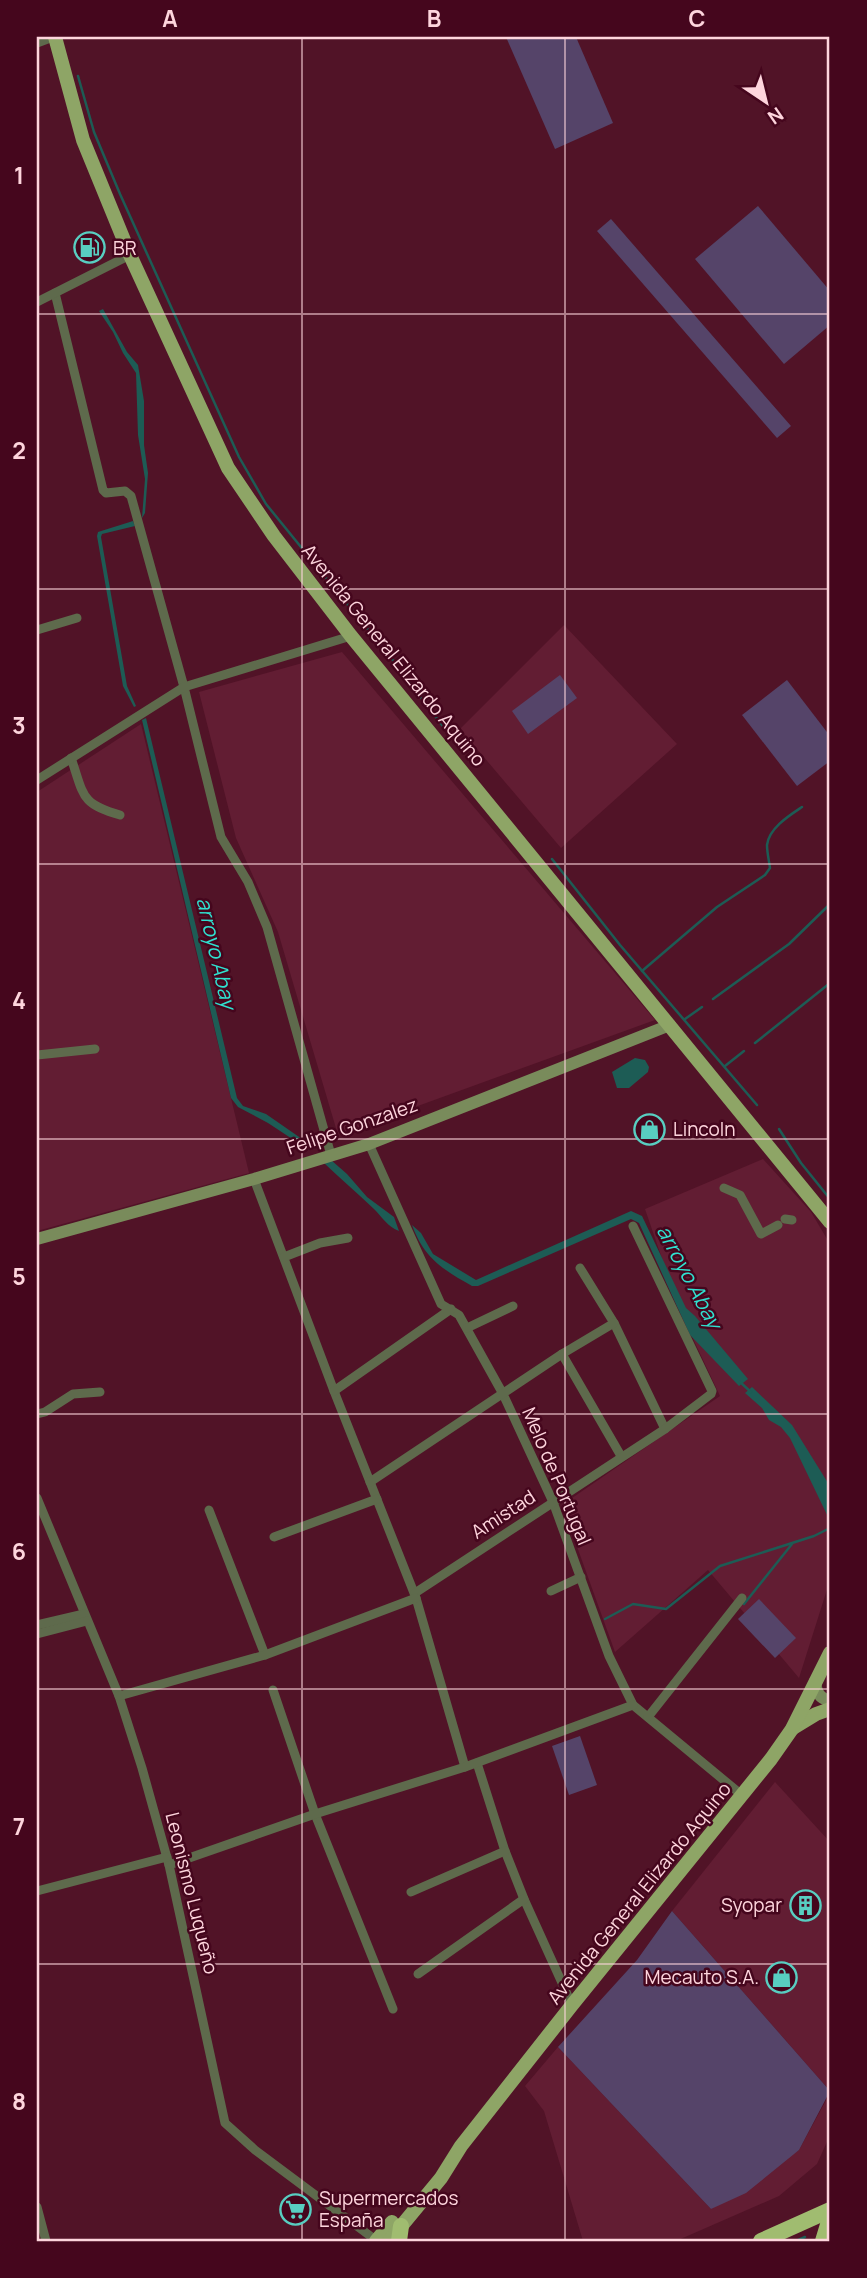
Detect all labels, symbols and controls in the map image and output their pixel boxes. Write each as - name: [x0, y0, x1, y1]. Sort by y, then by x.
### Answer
- text: A: [162, 2, 178, 34]
- text: B: [427, 2, 441, 34]
- text: C: [689, 2, 706, 34]
- north arrow: [730, 66, 800, 136]
- text: N: [763, 101, 789, 130]
- text: 1: [14, 159, 24, 191]
- fuel station icon: BR: [73, 231, 107, 265]
- place label: BR: [113, 235, 137, 261]
- text: 2: [12, 434, 26, 466]
- street label: Avenida General Elizardo Aquino: [296, 539, 492, 771]
- text: 3: [12, 709, 26, 741]
- water label: arroyo Abay: [191, 894, 244, 1014]
- text: 4: [12, 984, 26, 1016]
- street label: Felipe Gonzalez: [283, 1091, 421, 1161]
- shop icon: Lincoln: [633, 1112, 667, 1146]
- place label: Lincoln: [673, 1116, 736, 1142]
- water label: arroyo Abay: [651, 1220, 730, 1336]
- text: 5: [12, 1260, 26, 1292]
- street label: Melo de Portugal: [516, 1403, 598, 1549]
- street label: Amistad: [466, 1483, 540, 1545]
- text: 6: [12, 1535, 26, 1567]
- street label: Avenida General Elizardo Aquino: [541, 1777, 737, 2009]
- street label: Leonismo Luqueño: [159, 1809, 225, 1977]
- text: 7: [13, 1810, 25, 1842]
- building icon: Syopar: [788, 1888, 822, 1922]
- place label: Syopar: [721, 1892, 782, 1918]
- shop icon: Mecauto S.A.: [765, 1960, 799, 1994]
- place label: Mecauto S.A.: [644, 1964, 759, 1990]
- text: 8: [12, 2085, 26, 2117]
- place label: Supermercados España: [319, 2185, 458, 2233]
- supermarket icon: Supermercados España: [279, 2192, 313, 2226]

